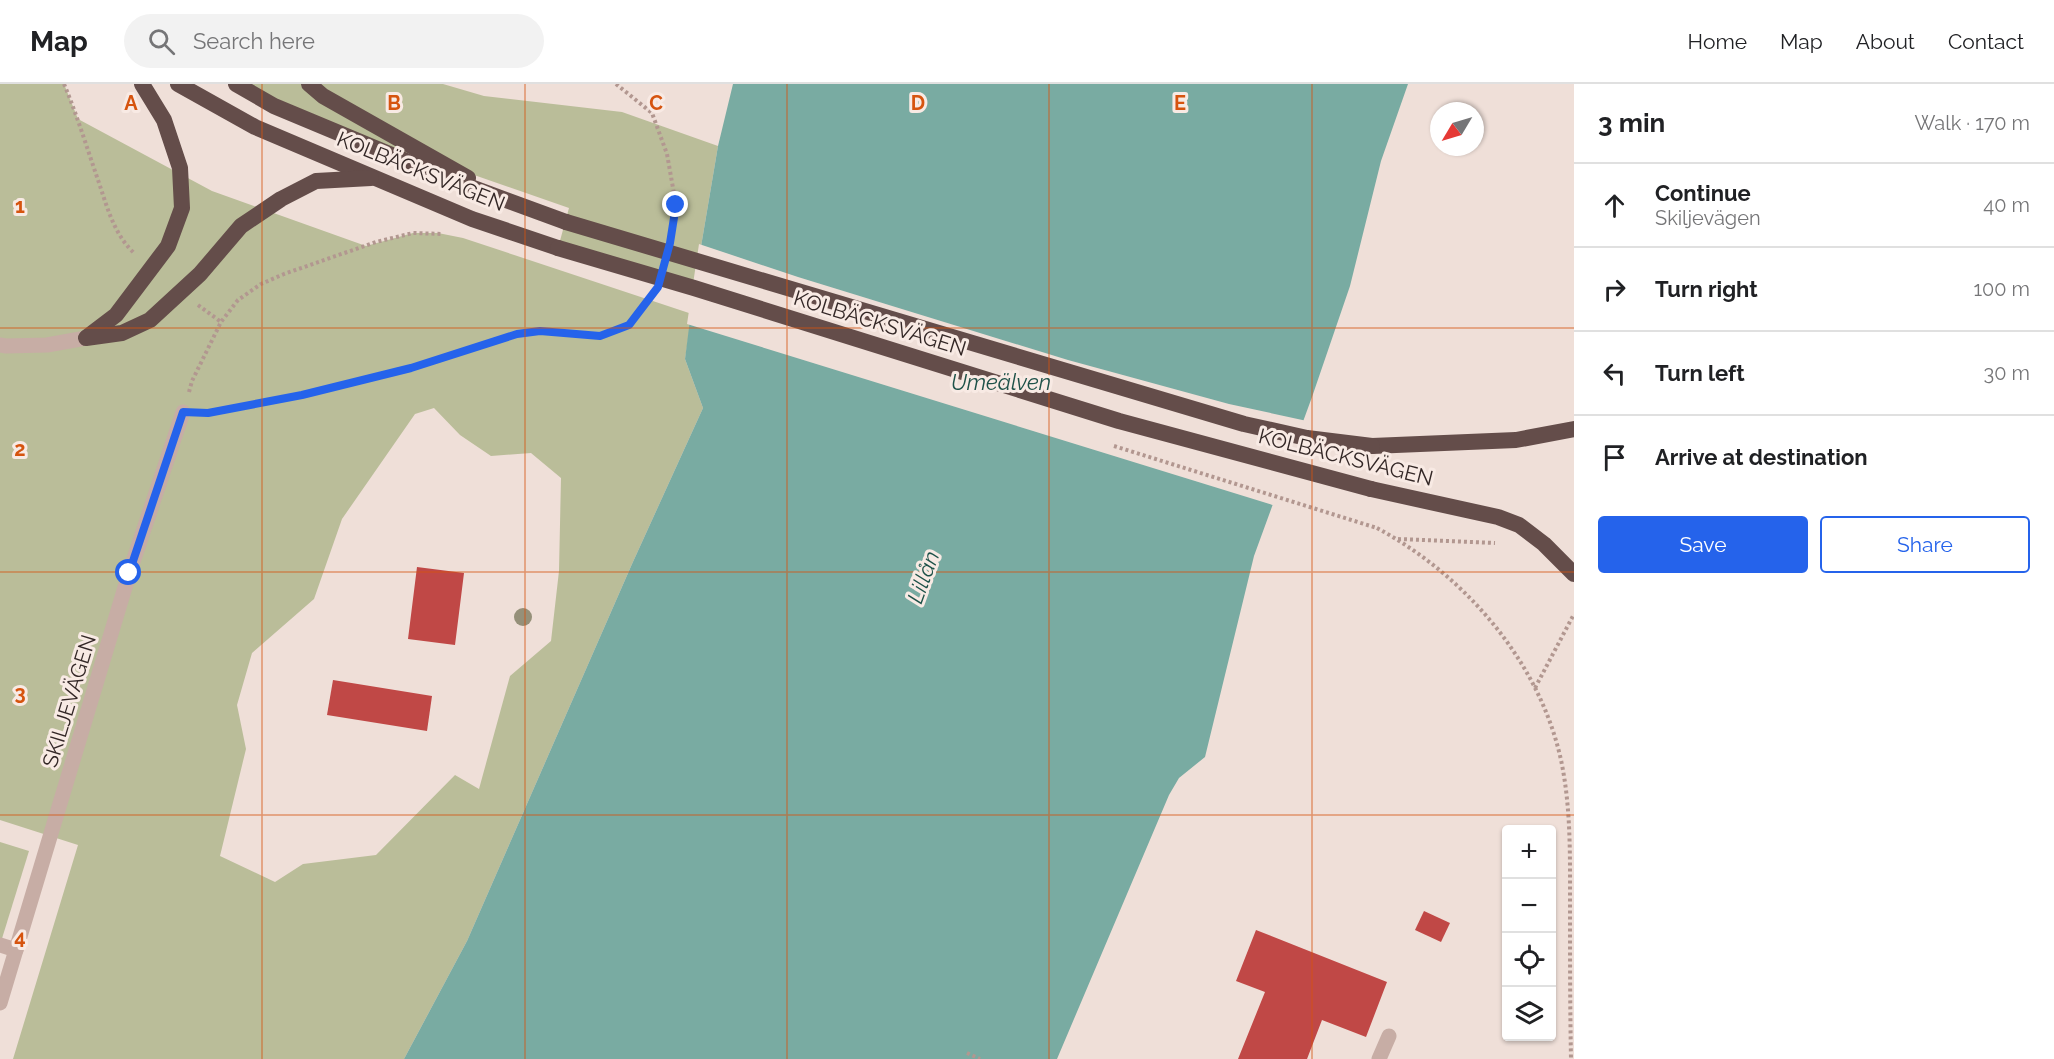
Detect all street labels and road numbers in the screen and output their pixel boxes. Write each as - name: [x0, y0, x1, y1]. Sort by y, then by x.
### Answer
- street label: KOLBÄCKSVÄGEN: [333, 126, 509, 216]
- street label: KOLBÄCKSVÄGEN: [791, 285, 969, 361]
- street label: KOLBÄCKSVÄGEN: [1256, 423, 1436, 491]
- street label: SKILJEVÄGEN: [37, 632, 101, 770]

